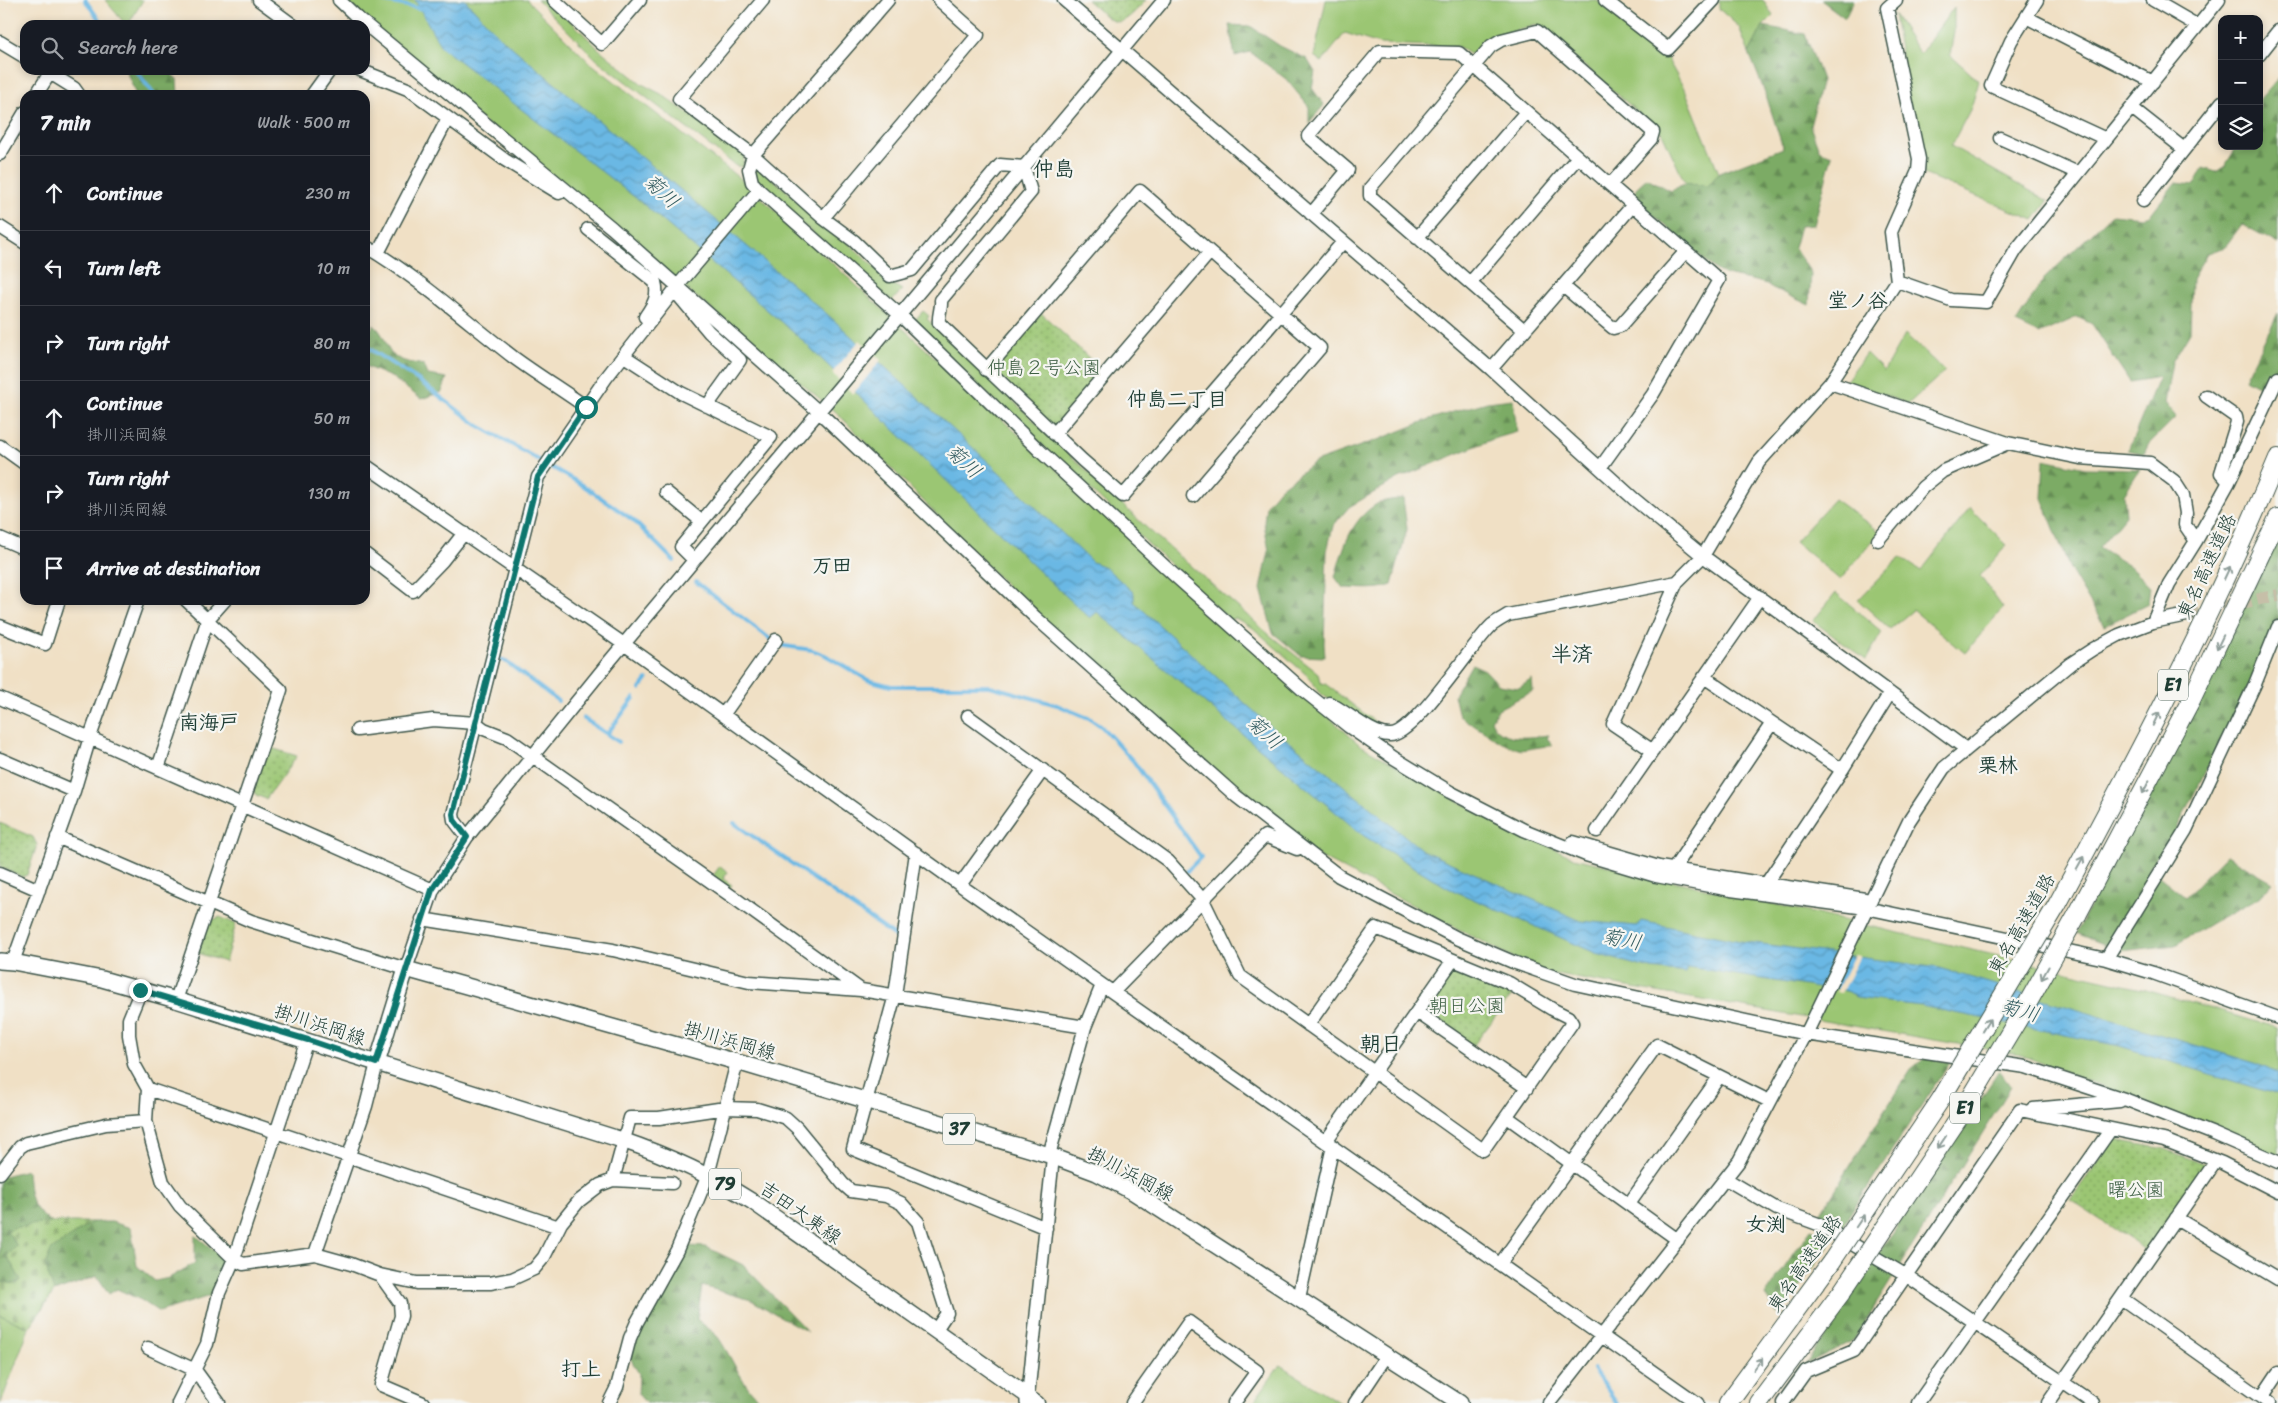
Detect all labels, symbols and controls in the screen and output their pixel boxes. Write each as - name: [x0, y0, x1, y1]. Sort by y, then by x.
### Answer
- map controls: [2218, 15, 2263, 150]
- button: +: [2218, 15, 2263, 60]
- search box: [20, 20, 370, 75]
- text: Search here: [78, 31, 178, 64]
- icon: search: [38, 34, 66, 62]
- button: −: [2218, 60, 2263, 105]
- text: 7 min: [40, 104, 91, 142]
- button: layers: [2218, 105, 2263, 150]
- text: Walk · 500 m: [258, 108, 350, 137]
- district label: 仲島: [1033, 150, 1075, 188]
- water label: 菊川: [635, 165, 688, 218]
- text: Continue: [87, 177, 163, 210]
- icon: ahead: [40, 179, 68, 207]
- text: 230 m: [305, 179, 350, 208]
- text: Turn left: [87, 252, 160, 285]
- icon: left: [40, 254, 68, 282]
- text: 10 m: [317, 254, 350, 283]
- district label: 堂ノ谷: [1828, 283, 1888, 318]
- text: Turn right: [87, 327, 169, 360]
- icon: right: [40, 329, 68, 357]
- text: 80 m: [314, 329, 350, 358]
- park label: 仲島２号公園: [987, 351, 1101, 384]
- district label: 仲島二丁目: [1127, 382, 1227, 417]
- text: Continue: [87, 387, 163, 420]
- route start: [575, 396, 598, 419]
- icon: ahead: [40, 404, 68, 432]
- text: 50 m: [314, 404, 350, 433]
- text: 掛川浜岡線: [87, 420, 167, 449]
- water label: 菊川: [937, 435, 990, 488]
- text: Turn right: [87, 462, 169, 495]
- icon: right: [40, 479, 68, 507]
- text: 130 m: [308, 479, 350, 508]
- text: 掛川浜岡線: [87, 495, 167, 524]
- street label: 東名高速道路: [2167, 508, 2245, 625]
- district label: 万田: [812, 548, 852, 583]
- text: Arrive at destination: [87, 552, 260, 585]
- icon: arrive: [40, 554, 68, 582]
- one-way arrow: [2222, 565, 2232, 580]
- one-way arrow: [2214, 634, 2224, 649]
- district label: 半済: [1551, 635, 1593, 673]
- road number: E1: [2158, 670, 2188, 700]
- district label: 南海戸: [179, 705, 239, 740]
- water label: 菊川: [1238, 706, 1291, 759]
- one-way arrow: [2152, 712, 2161, 727]
- district label: 栗林: [1978, 748, 2018, 783]
- one-way arrow: [2141, 779, 2151, 794]
- one-way arrow: [2075, 855, 2085, 870]
- street label: 東名高速道路: [1979, 867, 2064, 982]
- water label: 菊川: [1599, 918, 1645, 960]
- one-way arrow: [2039, 965, 2049, 980]
- route end: [129, 979, 152, 1002]
- water label: 菊川: [1996, 988, 2044, 1033]
- park label: 朝日公園: [1429, 989, 1505, 1022]
- street label: 掛川浜岡線: [270, 994, 370, 1055]
- street label: 掛川浜岡線: [680, 1012, 780, 1069]
- one-way arrow: [1981, 1019, 1991, 1033]
- district label: 朝日: [1360, 1025, 1402, 1063]
- road number: E1: [1950, 1092, 1980, 1124]
- road number: 37: [943, 1114, 975, 1144]
- one-way arrow: [1937, 1135, 1947, 1149]
- street label: 掛川浜岡線: [1081, 1137, 1180, 1210]
- road number: 79: [709, 1168, 741, 1200]
- street label: 吉田大東線: [752, 1172, 849, 1253]
- park label: 曙公園: [2107, 1173, 2165, 1206]
- district label: 女渕: [1746, 1207, 1786, 1242]
- street label: 東名高速道路: [1758, 1207, 1851, 1319]
- one-way arrow: [1855, 1214, 1865, 1228]
- district label: 打上: [561, 1352, 601, 1387]
- one-way arrow: [1752, 1358, 1763, 1371]

